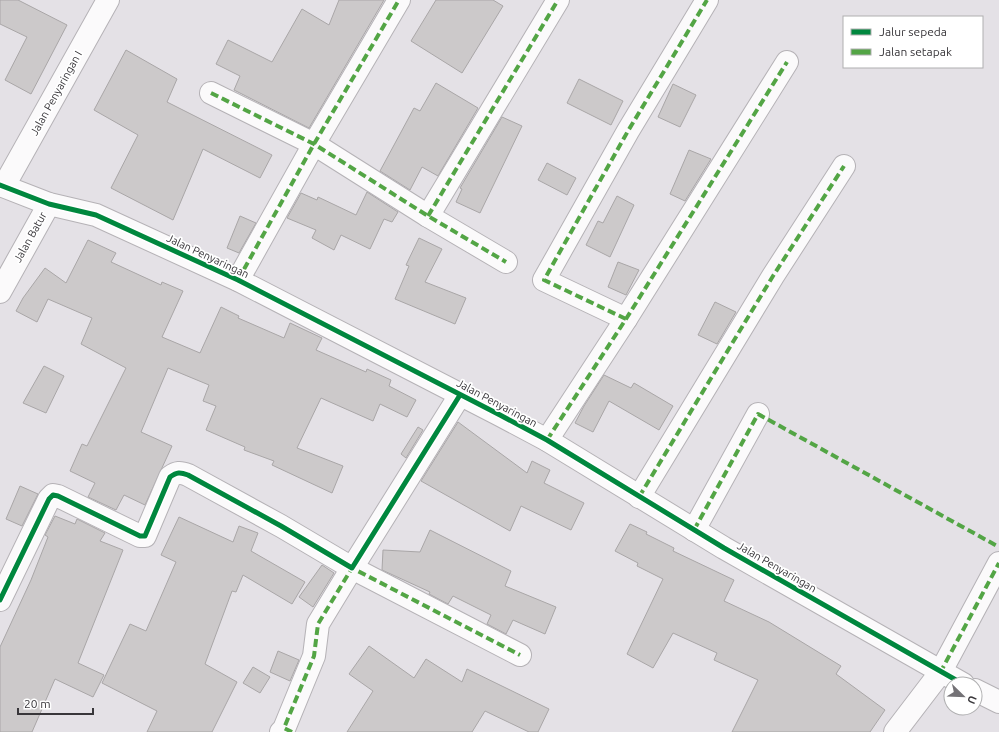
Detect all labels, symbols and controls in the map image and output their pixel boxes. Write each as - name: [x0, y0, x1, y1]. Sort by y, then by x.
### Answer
- legend: [843, 16, 983, 68]
- text: Jalur sepeda: [879, 25, 947, 38]
- text: Jalan setapak: [879, 45, 952, 58]
- street label: Jalan Penyaringan I: [28, 49, 84, 137]
- street label: Jalan Batur: [11, 209, 49, 264]
- street label: Jalan Penyaringan: [165, 232, 251, 280]
- street label: Jalan Penyaringan: [455, 377, 539, 429]
- street label: Jalan Penyaringan: [735, 539, 819, 595]
- north arrow: [943, 676, 983, 716]
- scale bar: [18, 690, 93, 716]
- text: U: [965, 694, 979, 706]
- text: 20 m: [24, 697, 51, 710]

